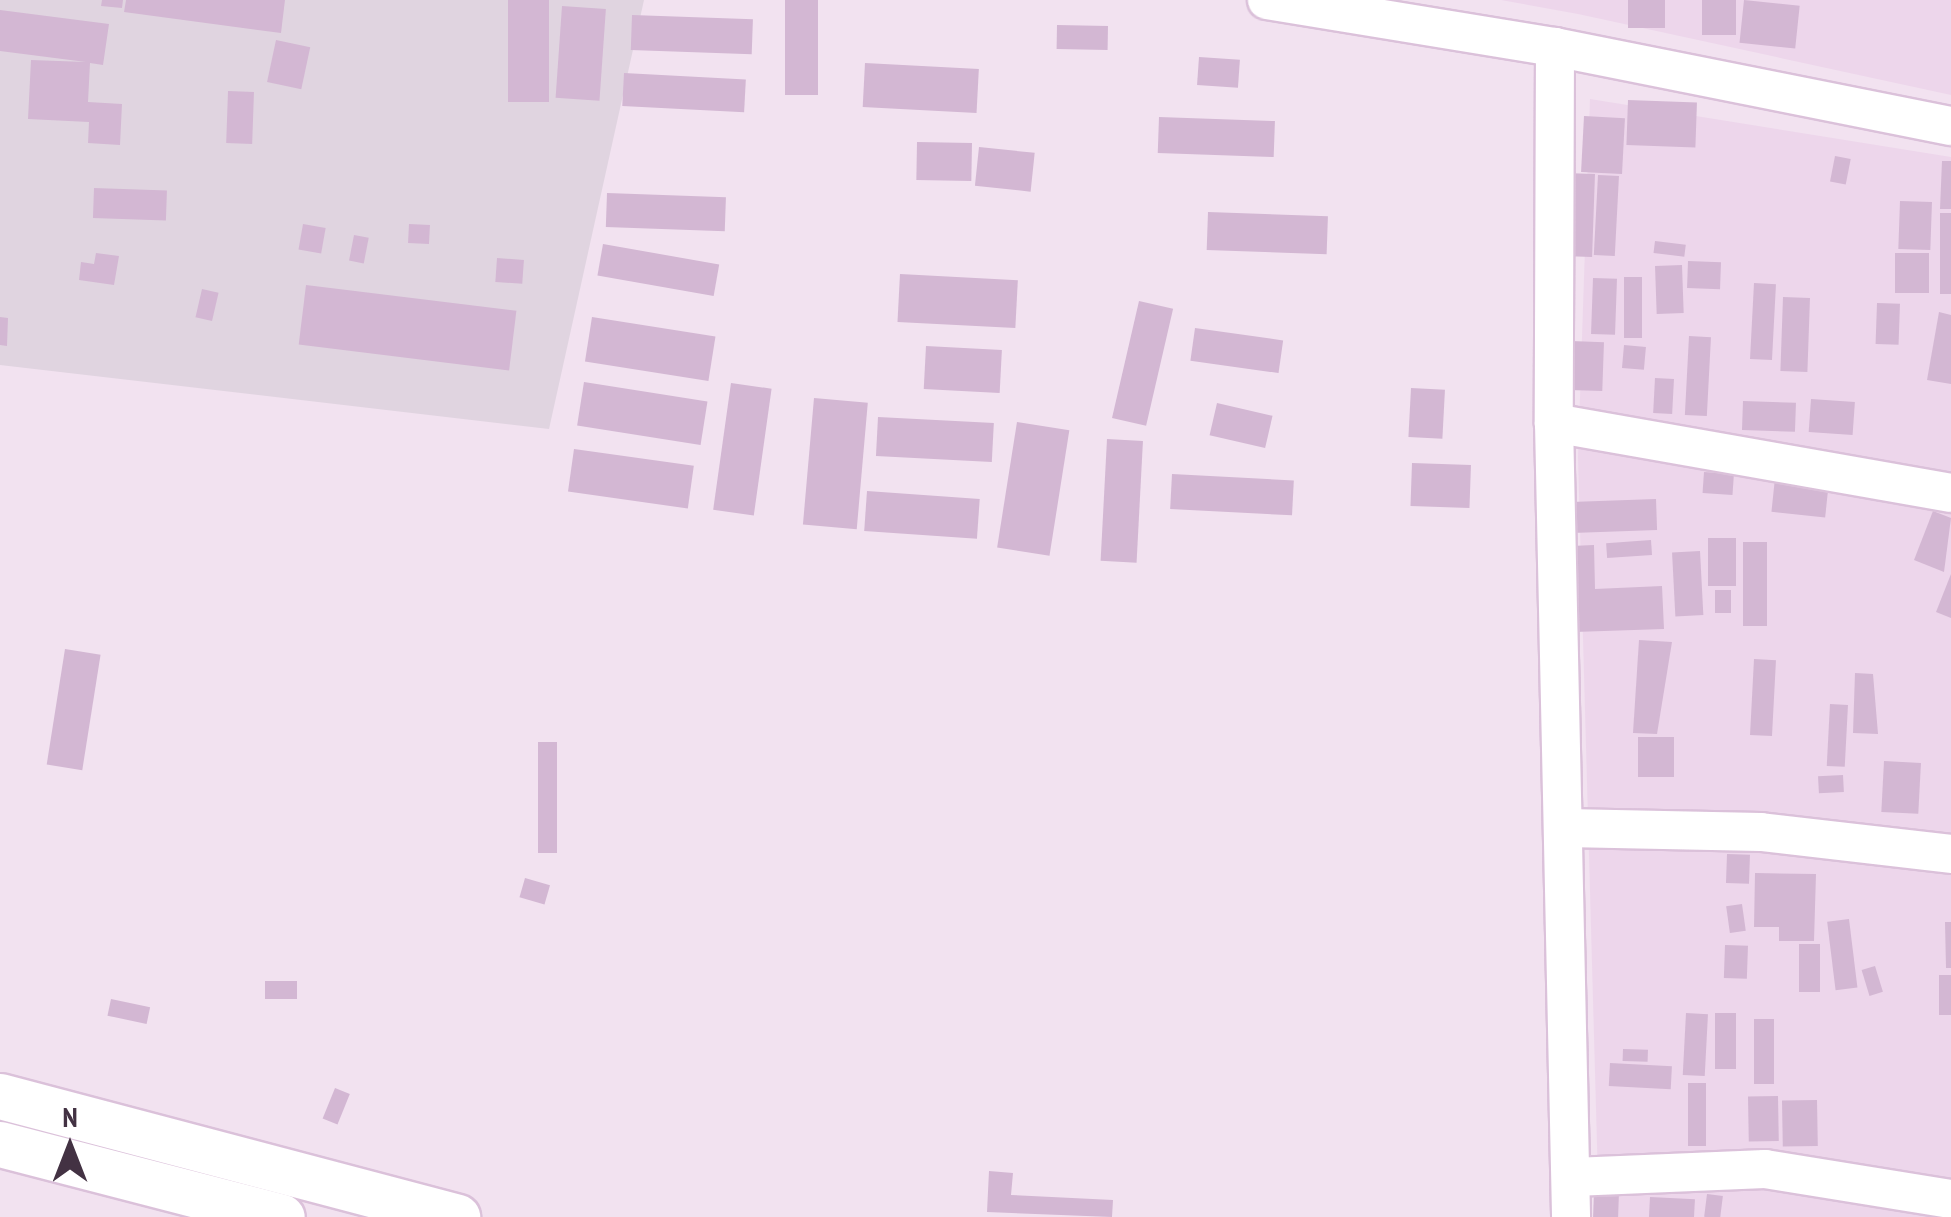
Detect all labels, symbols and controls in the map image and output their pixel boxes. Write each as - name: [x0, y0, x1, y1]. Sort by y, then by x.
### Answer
- north arrow: [20, 1097, 120, 1197]
- text: N: [62, 1098, 78, 1135]

